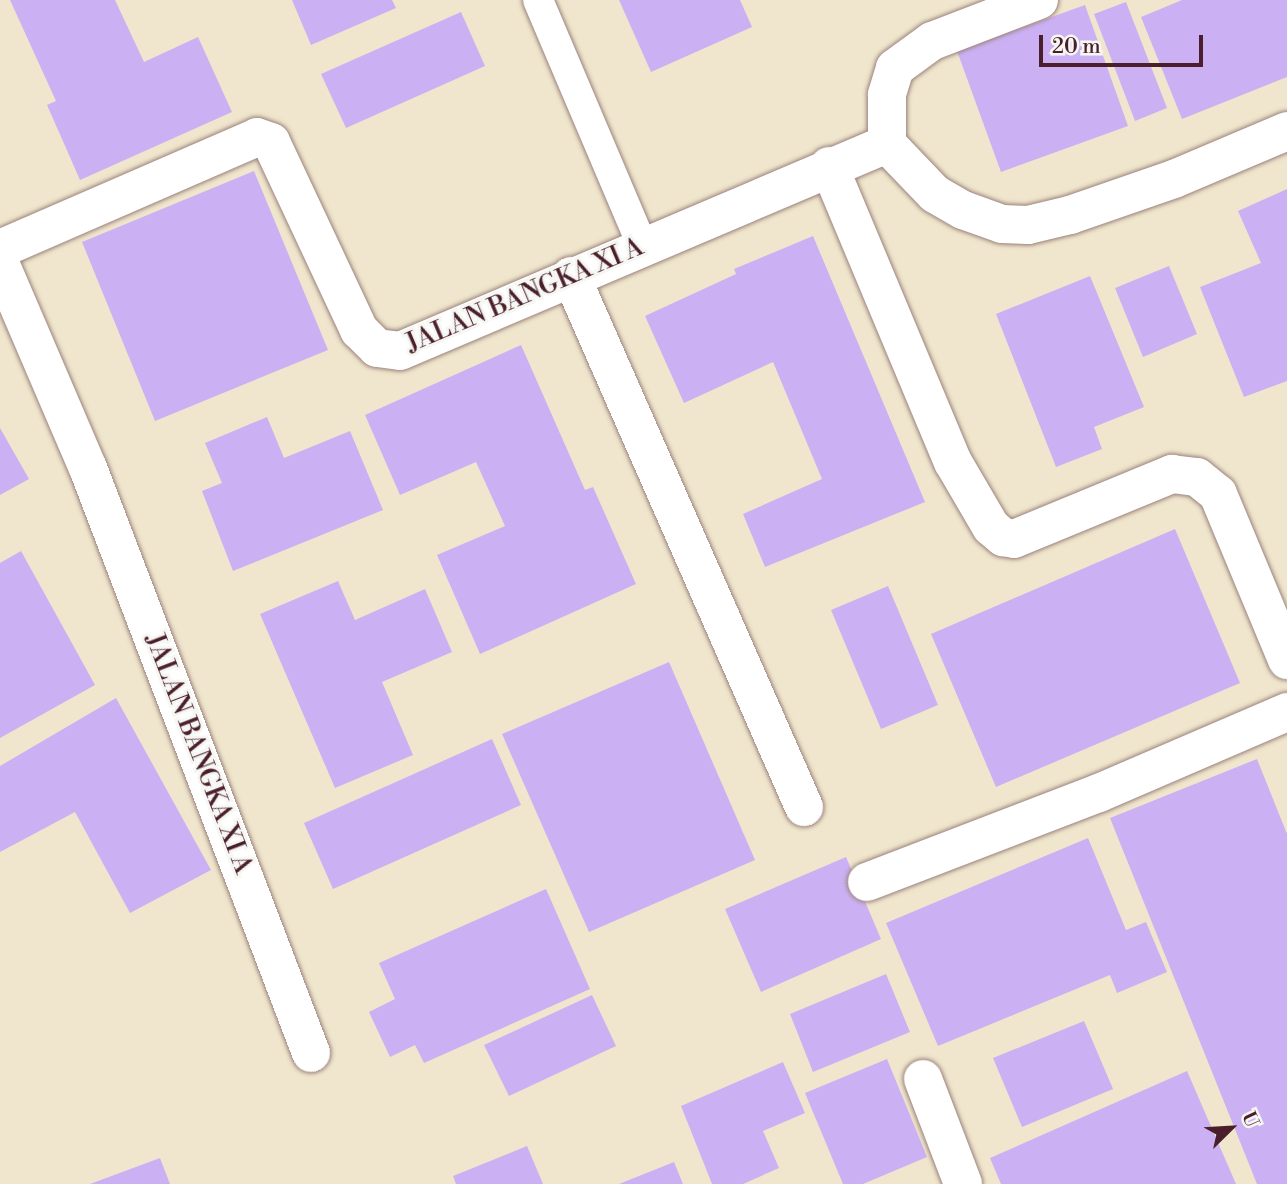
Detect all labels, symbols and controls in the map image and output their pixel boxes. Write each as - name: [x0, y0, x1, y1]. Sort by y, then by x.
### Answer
- scale bar: [1042, 21, 1206, 65]
- text: 20 m: [1052, 34, 1101, 60]
- street label: JALAN BANGKA XI A: [402, 232, 648, 360]
- street label: JALAN BANGKA XI A: [138, 630, 258, 878]
- north arrow: [1196, 1093, 1266, 1163]
- text: U: [1236, 1108, 1264, 1131]

